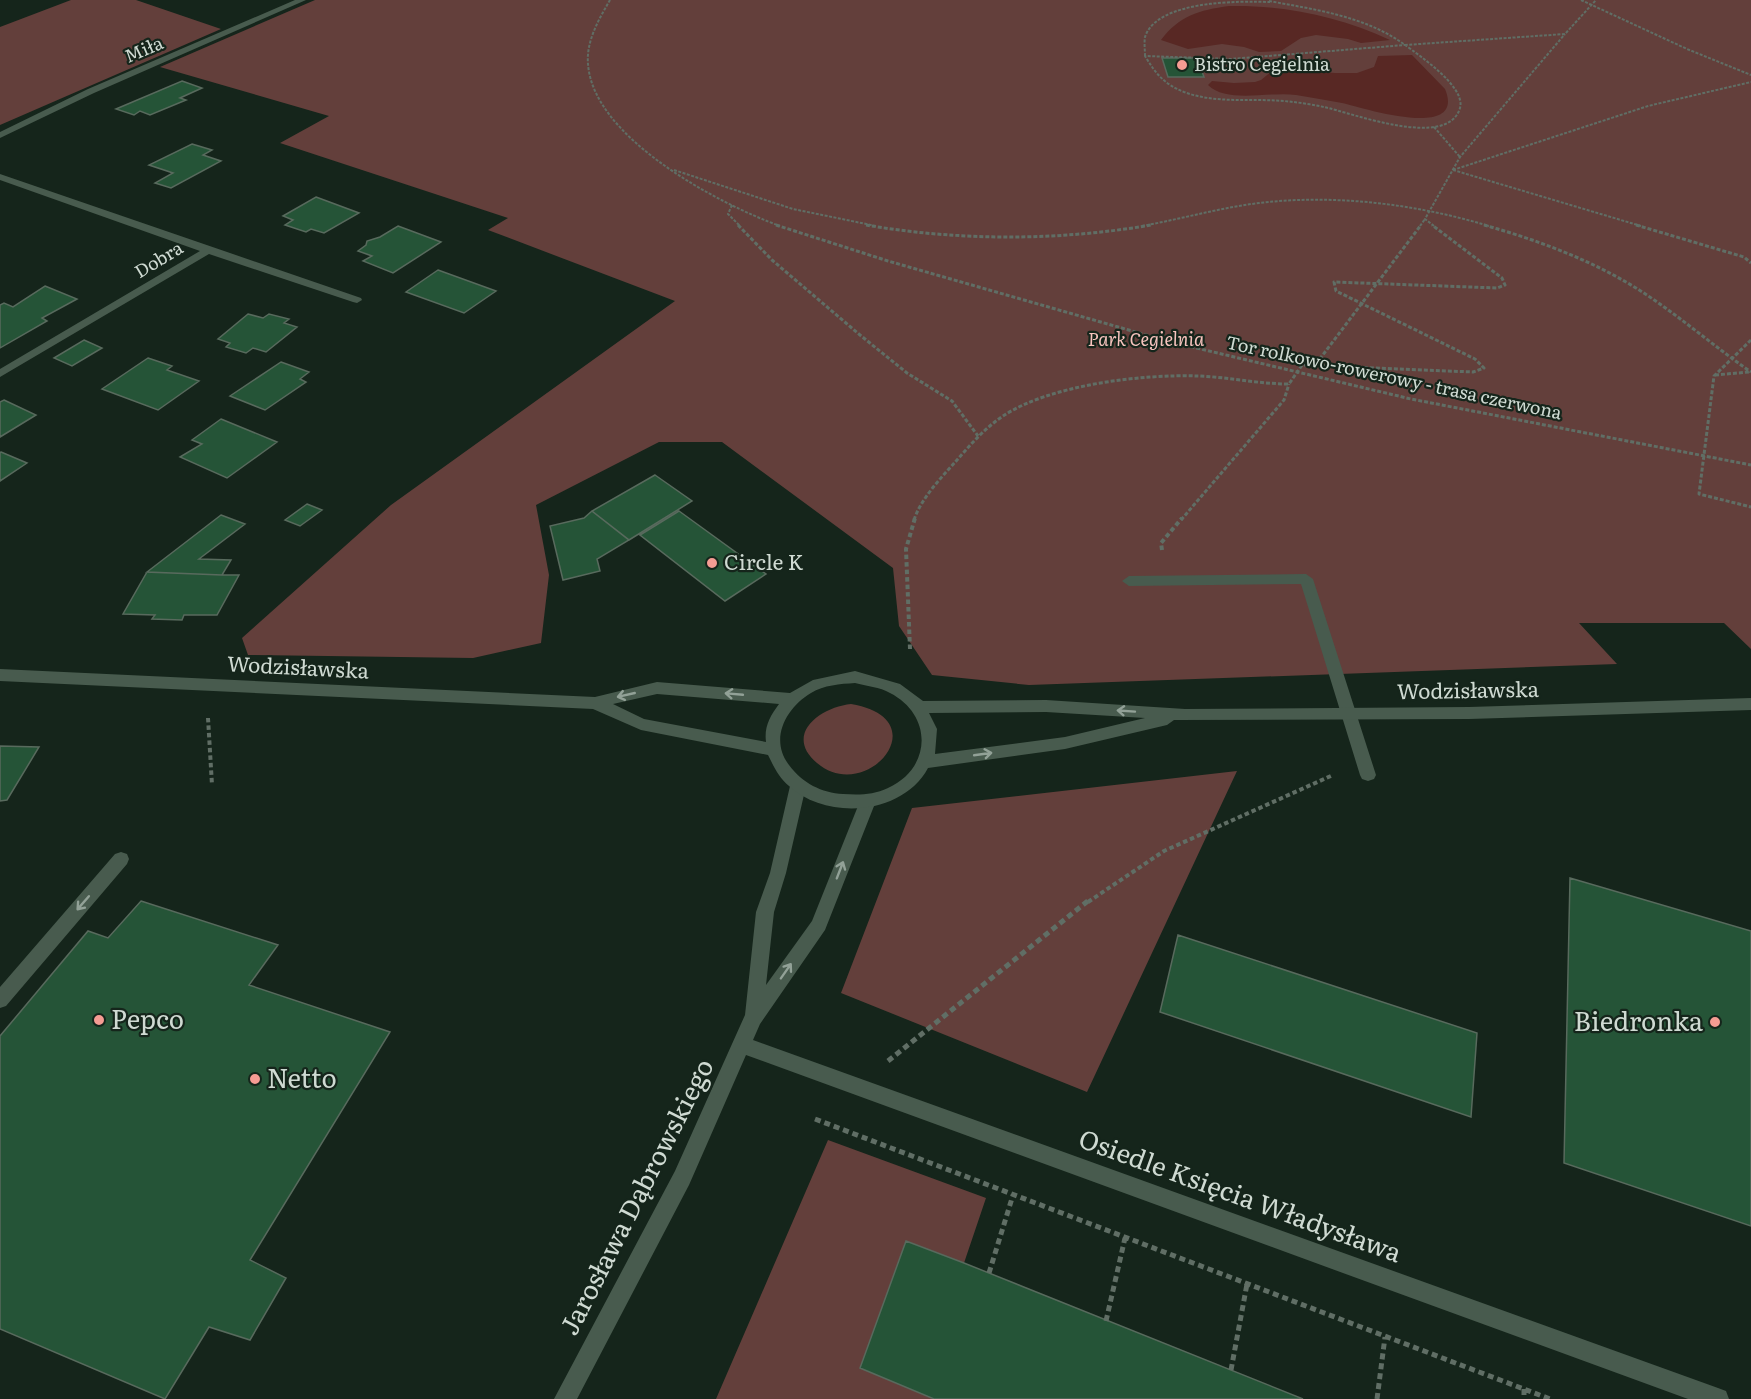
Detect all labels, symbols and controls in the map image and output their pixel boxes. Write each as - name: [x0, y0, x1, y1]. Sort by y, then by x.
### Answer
- street label: Miła: [120, 28, 167, 69]
- place label: Bistro Cegielnia: [1194, 50, 1330, 77]
- marker: Bistro Cegielnia: [1175, 58, 1189, 72]
- street label: Dobra: [129, 233, 188, 284]
- park label: Park Cegielnia: [1088, 325, 1205, 352]
- street label: Tor rolkowo-rowerowy - trasa czerwona: [1224, 328, 1565, 425]
- place label: Circle K: [724, 545, 804, 576]
- marker: Circle K: [705, 556, 719, 570]
- street label: Wodzisławska: [226, 646, 371, 685]
- street label: Wodzisławska: [1397, 672, 1540, 705]
- one-way arrow: [725, 688, 745, 699]
- one-way arrow: [617, 690, 636, 702]
- one-way arrow: [1117, 706, 1137, 717]
- one-way arrow: [973, 748, 993, 759]
- one-way arrow: [835, 861, 846, 880]
- one-way arrow: [76, 896, 90, 911]
- one-way arrow: [780, 964, 792, 980]
- place label: Pepco: [111, 998, 184, 1037]
- place label: Biedronka: [1574, 1000, 1703, 1039]
- marker: Pepco: [92, 1013, 106, 1027]
- marker: Biedronka: [1708, 1015, 1722, 1029]
- street label: Jarosława Dąbrowskiego: [548, 1051, 722, 1341]
- place label: Netto: [267, 1057, 337, 1096]
- marker: Netto: [248, 1072, 262, 1086]
- street label: Osiedle Księcia Władysława: [1074, 1117, 1408, 1270]

